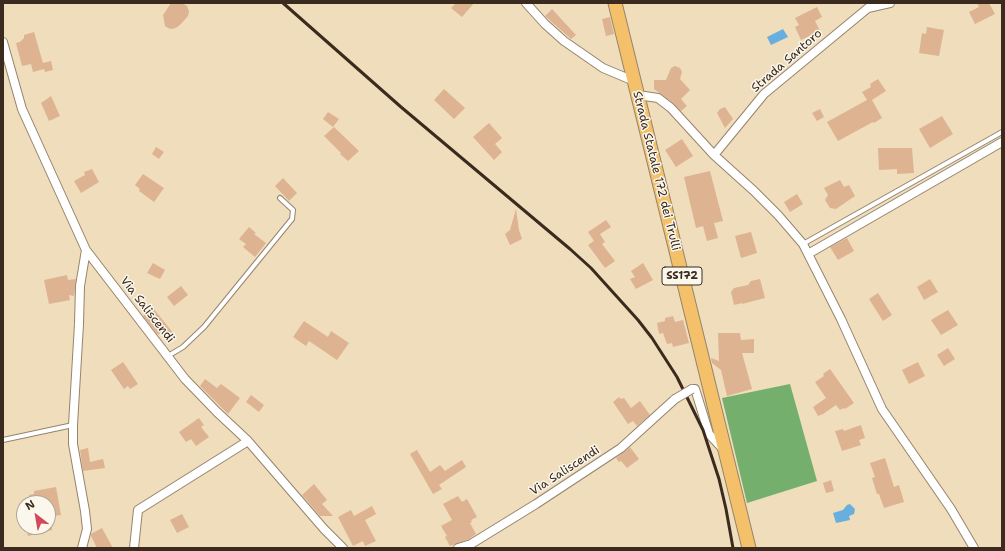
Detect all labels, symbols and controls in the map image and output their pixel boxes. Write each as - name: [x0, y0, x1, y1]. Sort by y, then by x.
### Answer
- street label: Strada Santoro: [749, 27, 825, 95]
- street label: Strada Statale 172 dei Trulli: [629, 90, 683, 252]
- road number: SS172: [662, 267, 702, 285]
- street label: Via Saliscendi: [117, 274, 177, 346]
- street label: Via Saliscendi: [528, 443, 602, 499]
- north arrow: [16, 495, 56, 535]
- text: N: [22, 496, 38, 514]

